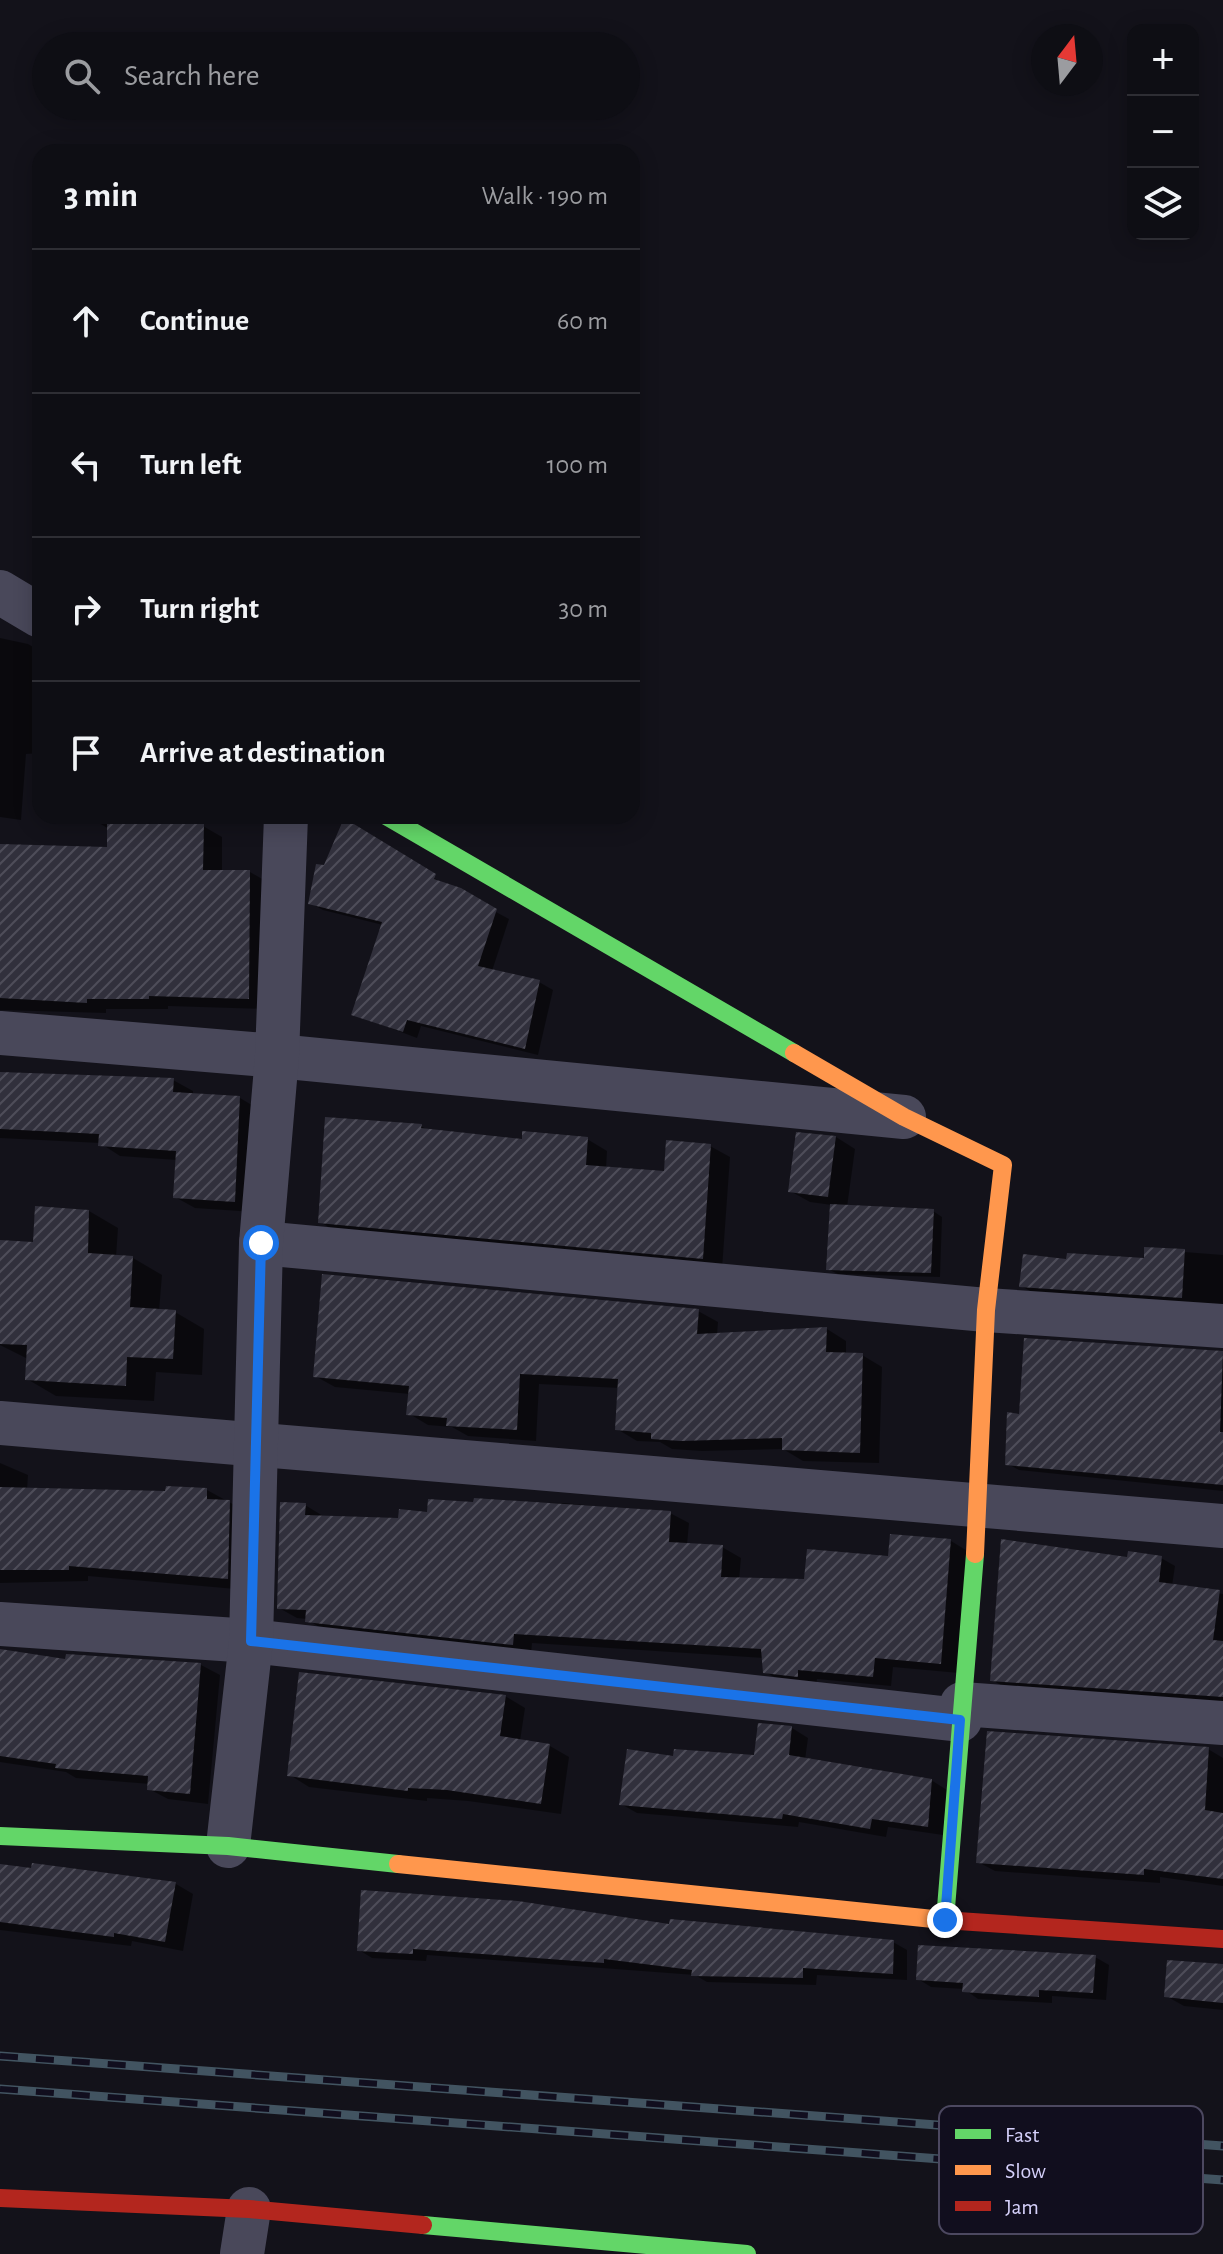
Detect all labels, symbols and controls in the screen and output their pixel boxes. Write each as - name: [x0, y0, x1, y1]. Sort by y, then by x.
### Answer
- north arrow: [1031, 24, 1103, 96]
- map controls: [1127, 24, 1199, 240]
- button: +: [1127, 24, 1199, 96]
- search box: [32, 32, 640, 120]
- icon: search: [60, 54, 104, 98]
- text: Search here: [124, 61, 260, 91]
- button: −: [1127, 96, 1199, 168]
- button: layers: [1127, 168, 1199, 240]
- text: 3 min: [64, 179, 138, 213]
- text: Walk · 190 m: [481, 183, 608, 209]
- icon: ahead: [64, 299, 108, 343]
- text: Continue: [140, 306, 249, 336]
- text: 60 m: [557, 308, 608, 334]
- icon: left: [64, 443, 108, 487]
- text: Turn left: [140, 450, 241, 480]
- text: 100 m: [547, 452, 608, 478]
- icon: right: [64, 587, 108, 631]
- text: Turn right: [140, 594, 259, 624]
- text: 30 m: [558, 596, 608, 622]
- icon: arrive: [64, 731, 108, 775]
- text: Arrive at destination: [140, 738, 386, 768]
- route start: [243, 1225, 279, 1261]
- route end: [927, 1902, 963, 1938]
- legend: [939, 2106, 1203, 2234]
- text: Fast: [1005, 2124, 1039, 2146]
- text: Slow: [1005, 2160, 1046, 2182]
- text: Jam: [1005, 2196, 1039, 2218]

